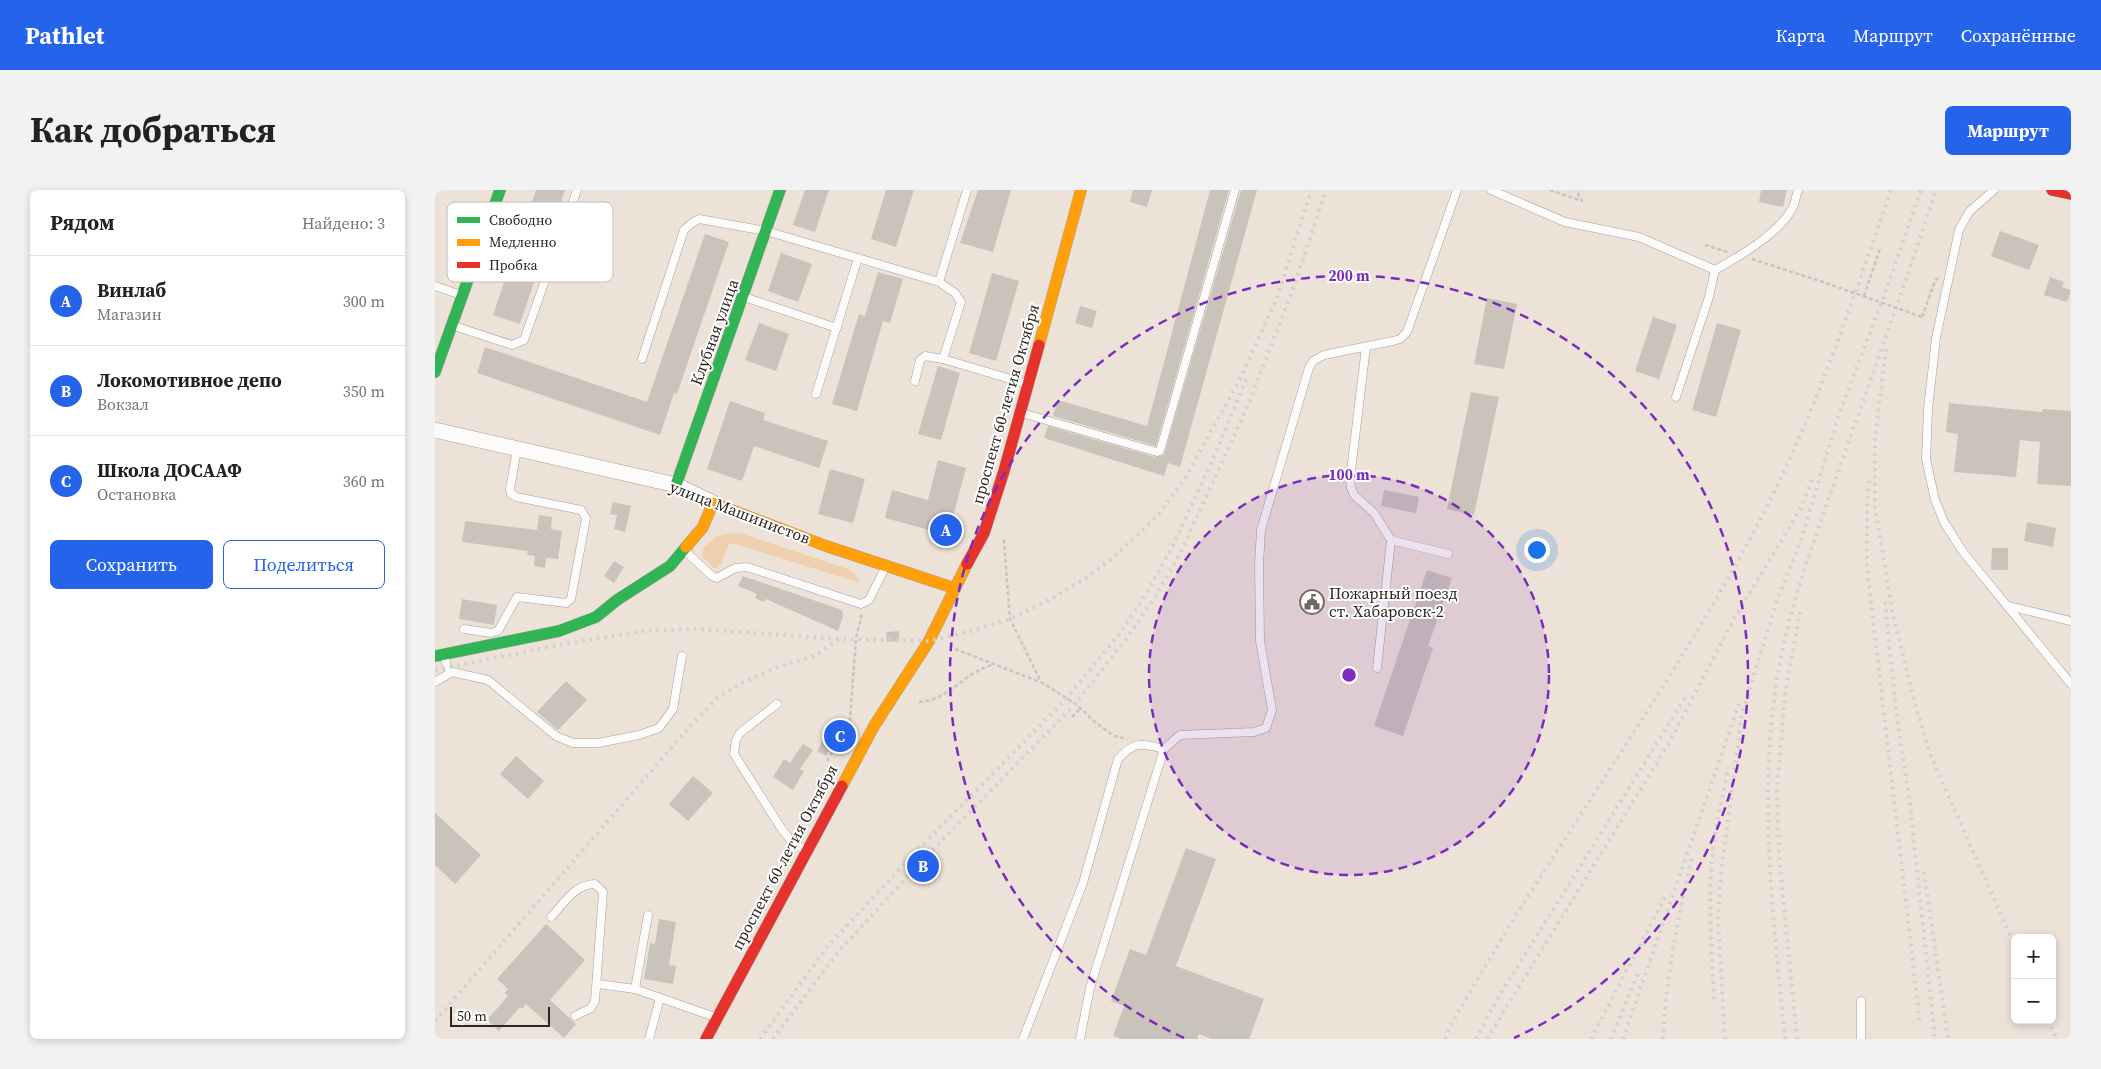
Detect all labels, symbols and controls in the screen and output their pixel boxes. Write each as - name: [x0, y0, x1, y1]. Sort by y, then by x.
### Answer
- text: Pathlet: [25, 19, 104, 52]
- text: Карта: [1776, 23, 1825, 48]
- text: Маршрут: [1853, 23, 1933, 48]
- text: Сохранённые: [1961, 23, 2076, 48]
- text: Как добраться: [30, 106, 276, 154]
- button: Маршрут: [1945, 106, 2071, 155]
- legend: [447, 202, 613, 282]
- text: Рядом: [50, 208, 115, 237]
- text: Свободно: [489, 210, 552, 230]
- text: Найдено: 3: [302, 212, 385, 234]
- text: Медленно: [489, 232, 557, 252]
- text: Пробка: [489, 255, 538, 275]
- text: 200 m: [1328, 265, 1370, 286]
- street label: Клубная улица: [685, 275, 744, 388]
- text: Винлаб: [97, 277, 166, 303]
- text: A: [61, 290, 71, 312]
- text: 300 m: [343, 290, 385, 312]
- street label: проспект 60-летия Октября: [966, 301, 1044, 507]
- text: Магазин: [97, 303, 162, 325]
- text: Локомотивное депо: [97, 367, 282, 393]
- text: B: [61, 380, 71, 402]
- text: 350 m: [343, 380, 385, 402]
- text: Вокзал: [97, 393, 149, 415]
- text: Школа ДОСААФ: [97, 457, 242, 483]
- text: 100 m: [1328, 464, 1370, 485]
- text: C: [61, 470, 71, 492]
- text: 360 m: [343, 470, 385, 492]
- street label: улица Машинистов: [667, 475, 813, 549]
- text: Остановка: [97, 483, 176, 505]
- pin: A: [930, 511, 962, 549]
- your location: [1524, 537, 1550, 563]
- button: Сохранить: [50, 540, 213, 589]
- button: Поделиться: [223, 540, 385, 589]
- place label: Пожарный поезд ст. Хабаровск-2: [1329, 582, 1458, 622]
- public building icon: Пожарный поезд ст. Хабаровск-2: [1299, 589, 1325, 615]
- centre of rings: [1340, 666, 1358, 684]
- pin: C: [824, 717, 856, 755]
- street label: проспект 60-летия Октября: [726, 760, 842, 954]
- pin: B: [907, 847, 939, 885]
- map controls: [2011, 934, 2056, 1024]
- button: +: [2011, 934, 2056, 979]
- button: −: [2011, 979, 2056, 1024]
- scale bar: [450, 1004, 550, 1027]
- text: 50 m: [457, 1006, 487, 1026]

